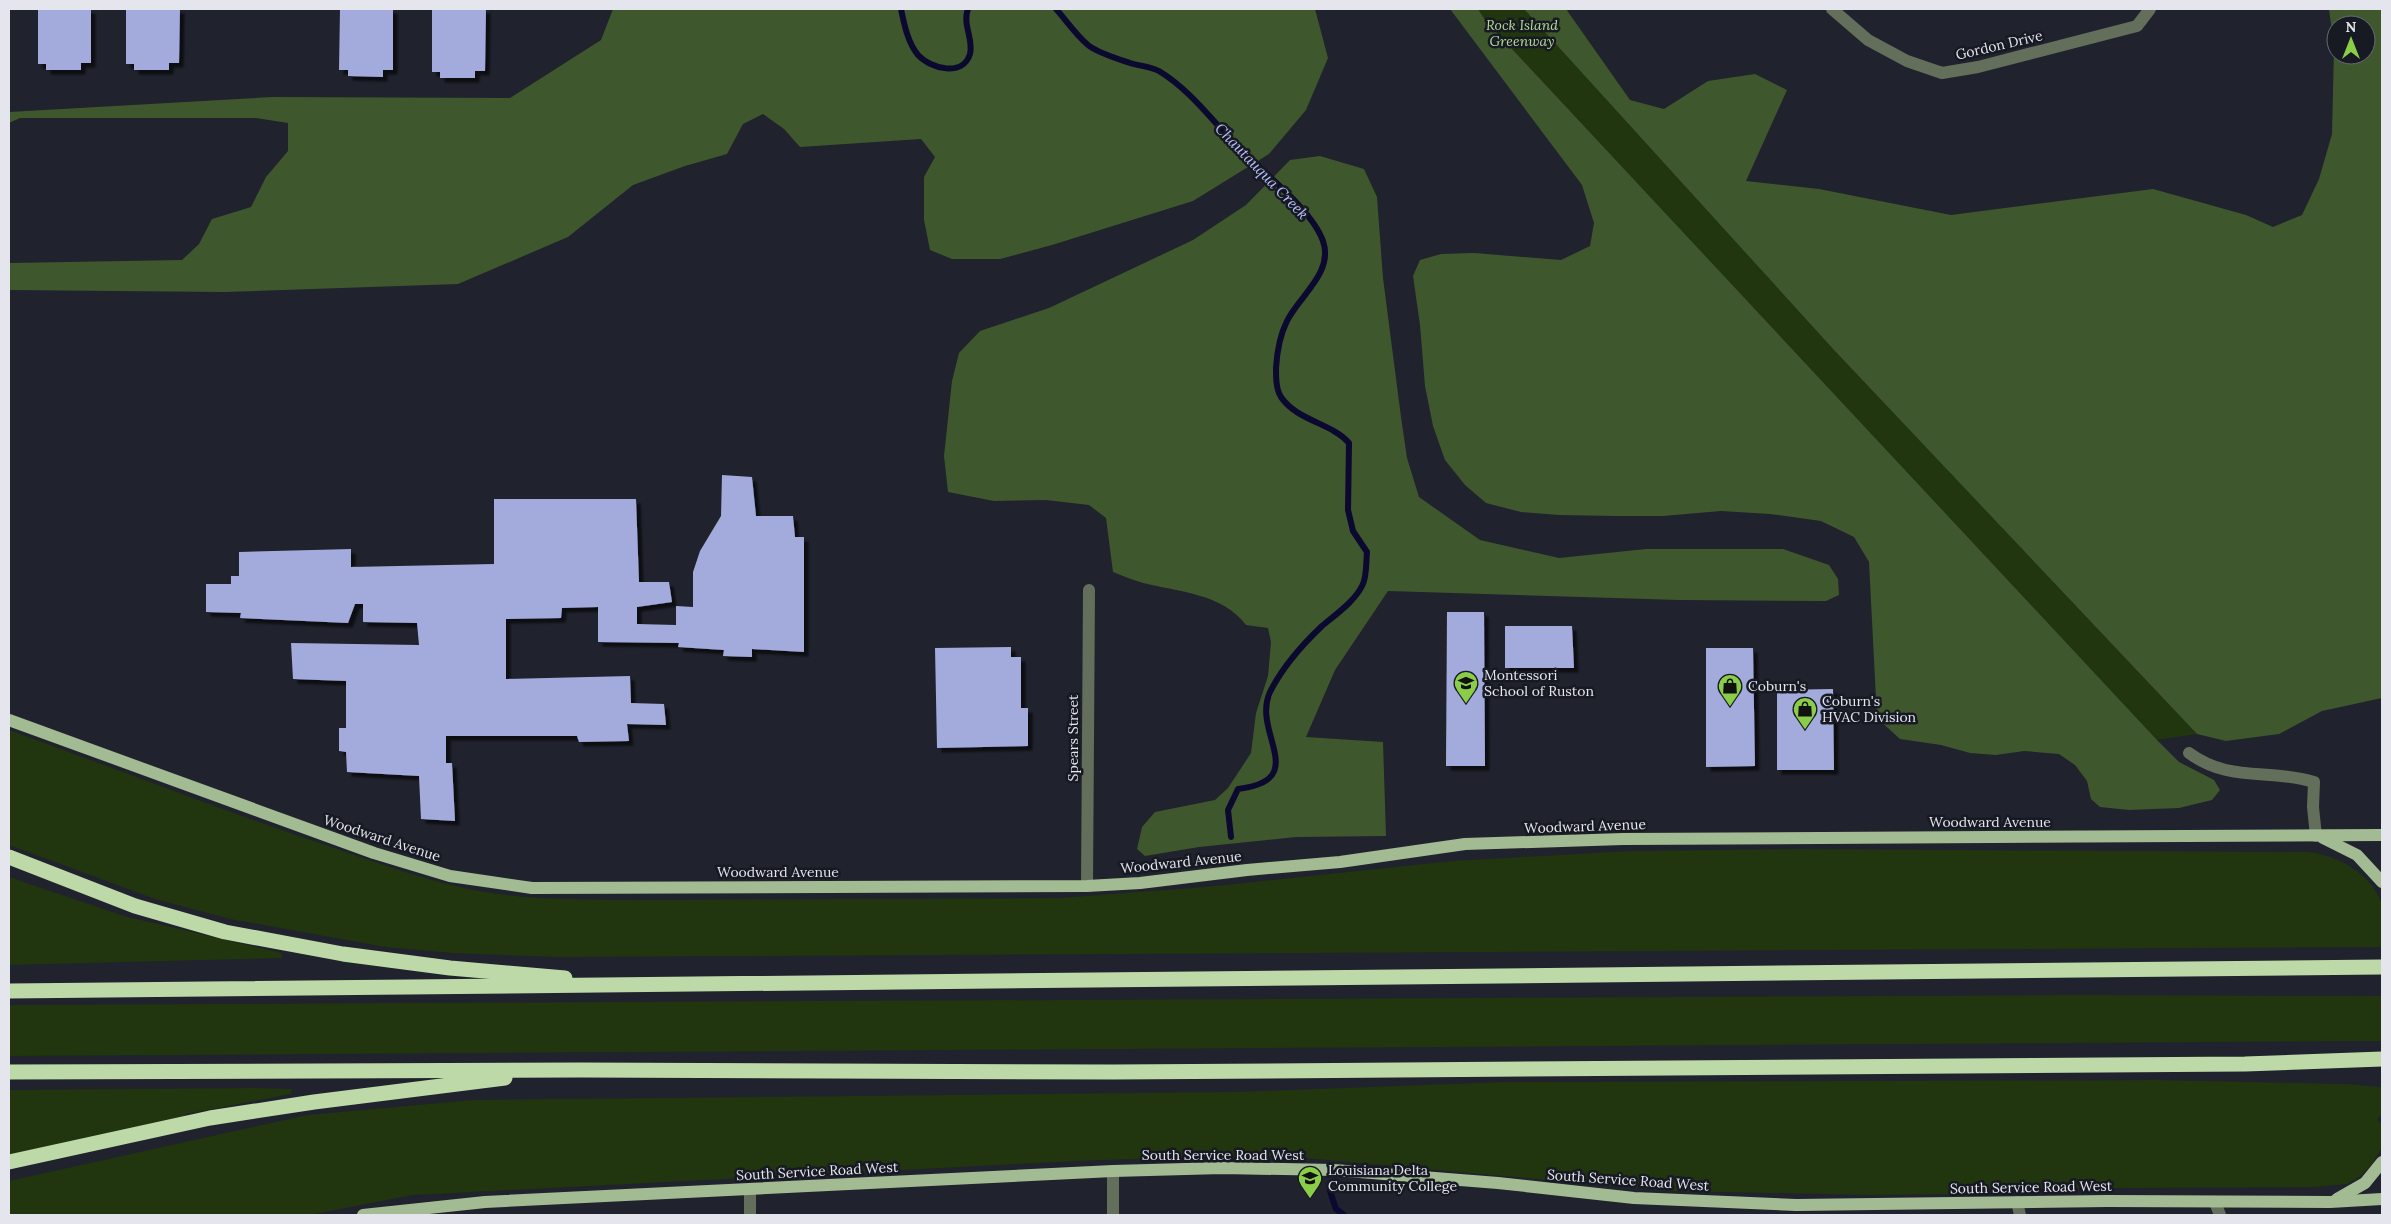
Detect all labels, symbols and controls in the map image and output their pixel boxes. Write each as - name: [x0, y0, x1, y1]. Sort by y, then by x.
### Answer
- north arrow: [2326, 15, 2376, 65]
- park label: Rock Island Greenway: [1486, 16, 1558, 50]
- text: N: [2346, 18, 2357, 36]
- street label: Gordon Drive: [1954, 26, 2045, 64]
- water label: Chautauqua Creek: [1211, 119, 1313, 223]
- place label: Montessori School of Ruston: [1484, 666, 1594, 700]
- school or university icon: Montessori School of Ruston: [1453, 670, 1479, 704]
- shop icon: Coburn's: [1717, 673, 1743, 707]
- place label: Coburn's: [1748, 677, 1806, 695]
- place label: Coburn's HVAC Division: [1822, 692, 1917, 726]
- street label: Spears Street: [1064, 694, 1082, 781]
- shop icon: Coburn's HVAC Division: [1792, 696, 1818, 730]
- street label: Woodward Avenue: [321, 811, 443, 866]
- street label: Woodward Avenue: [1929, 813, 2051, 831]
- street label: Woodward Avenue: [1524, 815, 1647, 837]
- street label: Woodward Avenue: [1119, 847, 1243, 877]
- street label: Woodward Avenue: [717, 863, 839, 881]
- street label: South Service Road West: [1142, 1146, 1305, 1164]
- street label: South Service Road West: [735, 1158, 899, 1184]
- place label: Louisiana Delta Community College: [1328, 1161, 1457, 1195]
- school or university icon: Louisiana Delta Community College: [1297, 1165, 1323, 1199]
- street label: South Service Road West: [1546, 1165, 1710, 1195]
- street label: South Service Road West: [1950, 1177, 2113, 1197]

